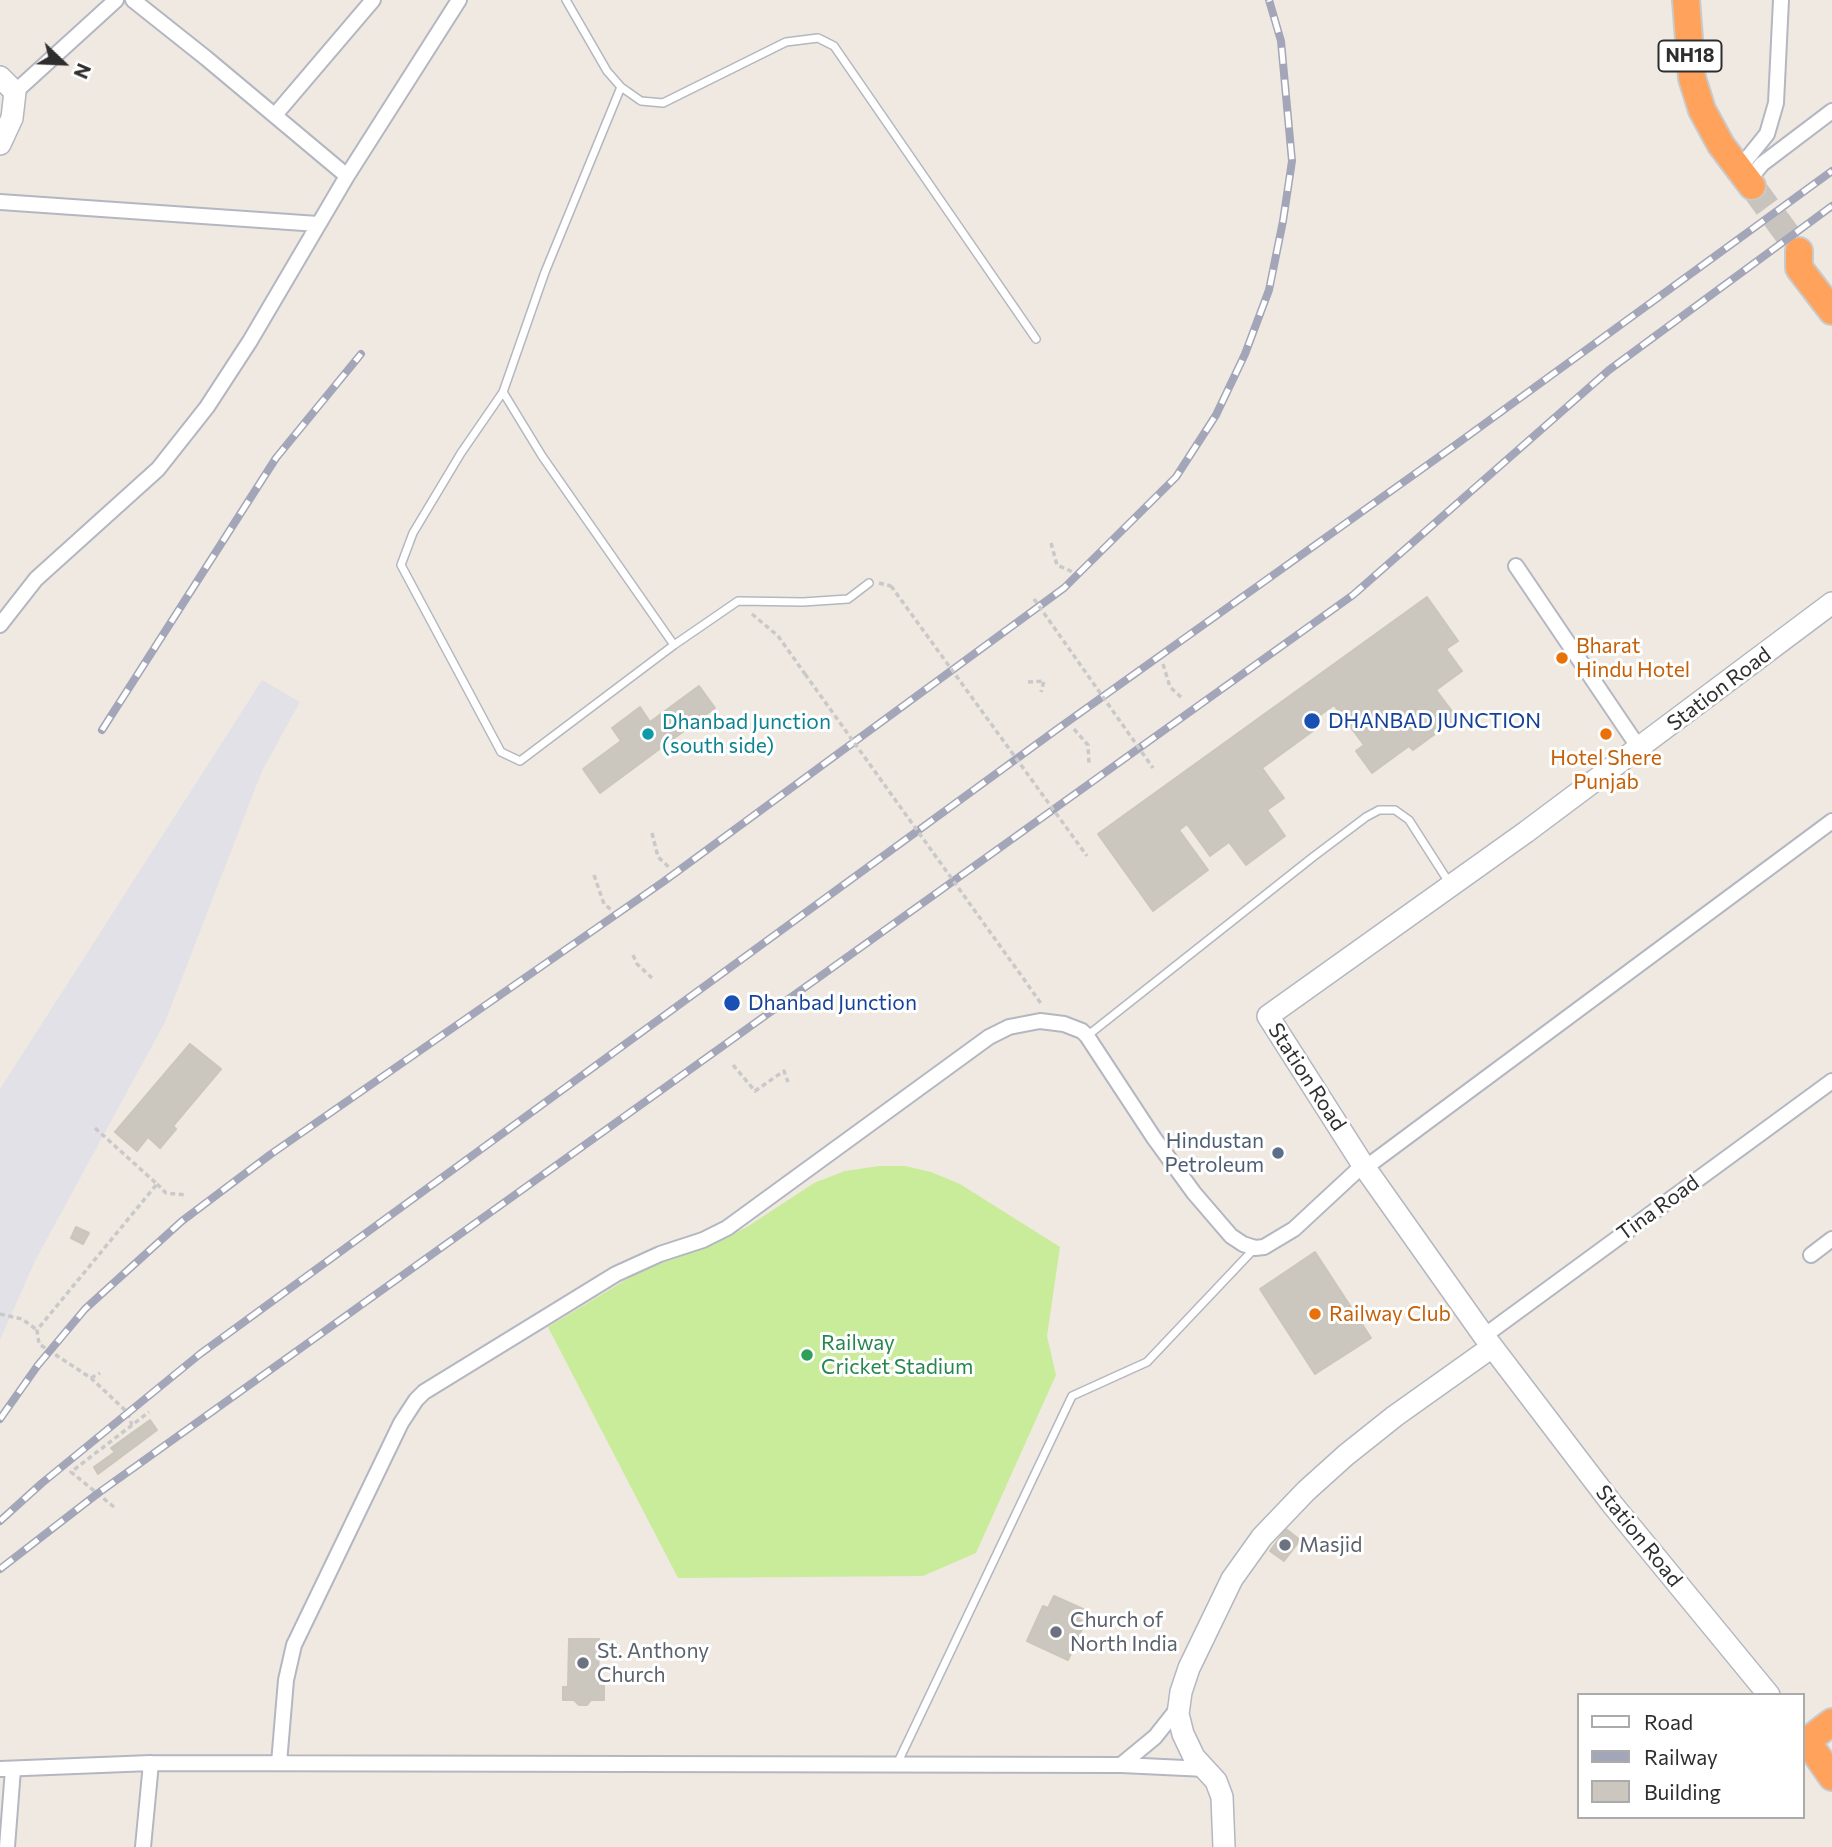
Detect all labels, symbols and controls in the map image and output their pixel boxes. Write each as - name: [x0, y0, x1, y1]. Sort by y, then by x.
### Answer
- north arrow: [28, 28, 98, 98]
- road number: NH18: [1658, 40, 1722, 72]
- text: N: [69, 60, 96, 82]
- place label: Bharat Hindu Hotel: [1576, 633, 1690, 683]
- street label: Station Road: [1662, 642, 1776, 736]
- marker: Bharat Hindu Hotel: [1554, 650, 1570, 666]
- place label: DHANBAD JUNCTION: [1328, 708, 1541, 734]
- place label: Dhanbad Junction (south side): [662, 709, 831, 759]
- marker: DHANBAD JUNCTION: [1302, 711, 1322, 731]
- marker: Dhanbad Junction (south side): [640, 726, 656, 742]
- marker: Hotel Shere Punjab: [1598, 726, 1614, 742]
- place label: Hotel Shere Punjab: [1550, 745, 1662, 795]
- place label: Dhanbad Junction: [748, 990, 917, 1016]
- marker: Dhanbad Junction: [722, 993, 742, 1013]
- street label: Station Road: [1263, 1018, 1351, 1136]
- place label: Hindustan Petroleum: [1165, 1128, 1264, 1178]
- marker: Hindustan Petroleum: [1270, 1145, 1286, 1161]
- street label: Tina Road: [1612, 1170, 1704, 1246]
- place label: Railway Club: [1329, 1301, 1451, 1327]
- marker: Railway Club: [1307, 1306, 1323, 1322]
- place label: Railway Cricket Stadium: [821, 1330, 973, 1380]
- marker: Railway Cricket Stadium: [799, 1347, 815, 1363]
- street label: Station Road: [1590, 1480, 1688, 1592]
- place label: Masjid: [1299, 1532, 1362, 1558]
- marker: Masjid: [1277, 1537, 1293, 1553]
- place label: Church of North India: [1070, 1607, 1178, 1657]
- marker: Church of North India: [1048, 1624, 1064, 1640]
- place label: St. Anthony Church: [597, 1638, 709, 1688]
- marker: St. Anthony Church: [575, 1655, 591, 1671]
- legend: [1576, 1693, 1804, 1819]
- text: Road: [1644, 1709, 1693, 1734]
- text: Railway: [1644, 1744, 1718, 1769]
- text: Building: [1644, 1779, 1721, 1804]

